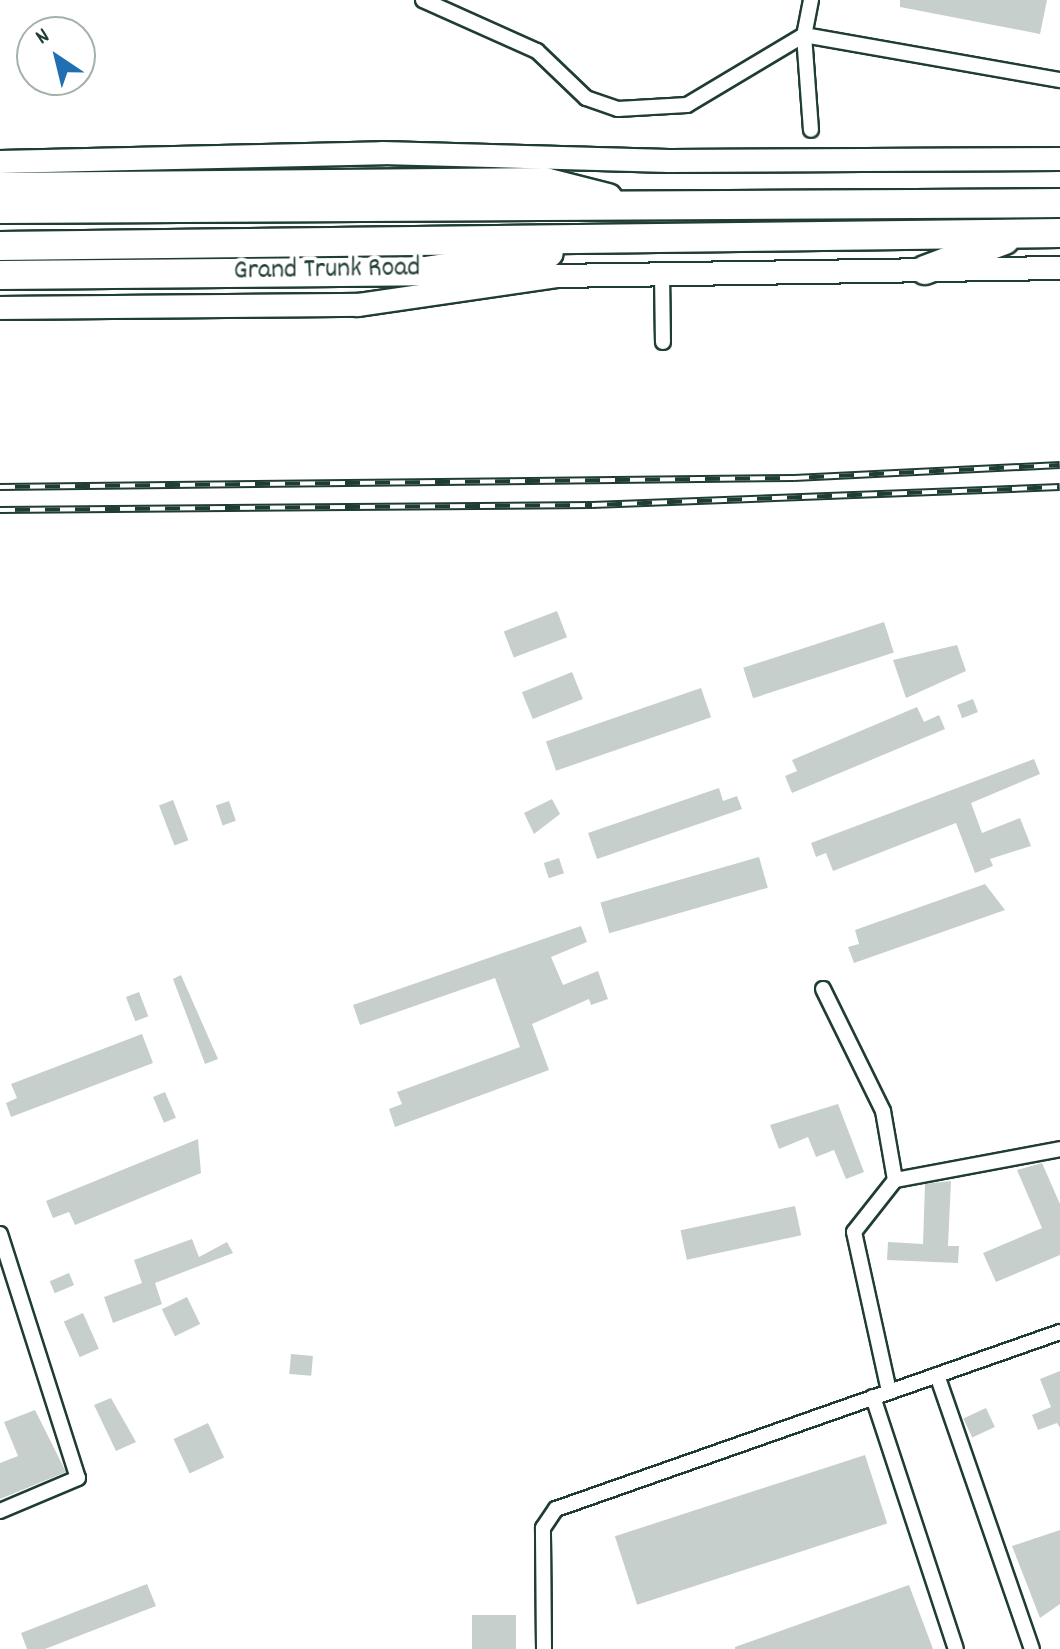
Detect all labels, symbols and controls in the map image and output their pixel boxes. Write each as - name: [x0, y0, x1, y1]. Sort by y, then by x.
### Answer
- north arrow: [16, 16, 96, 96]
- text: N: [30, 22, 56, 53]
- street label: Grand Trunk Road: [233, 253, 421, 289]

